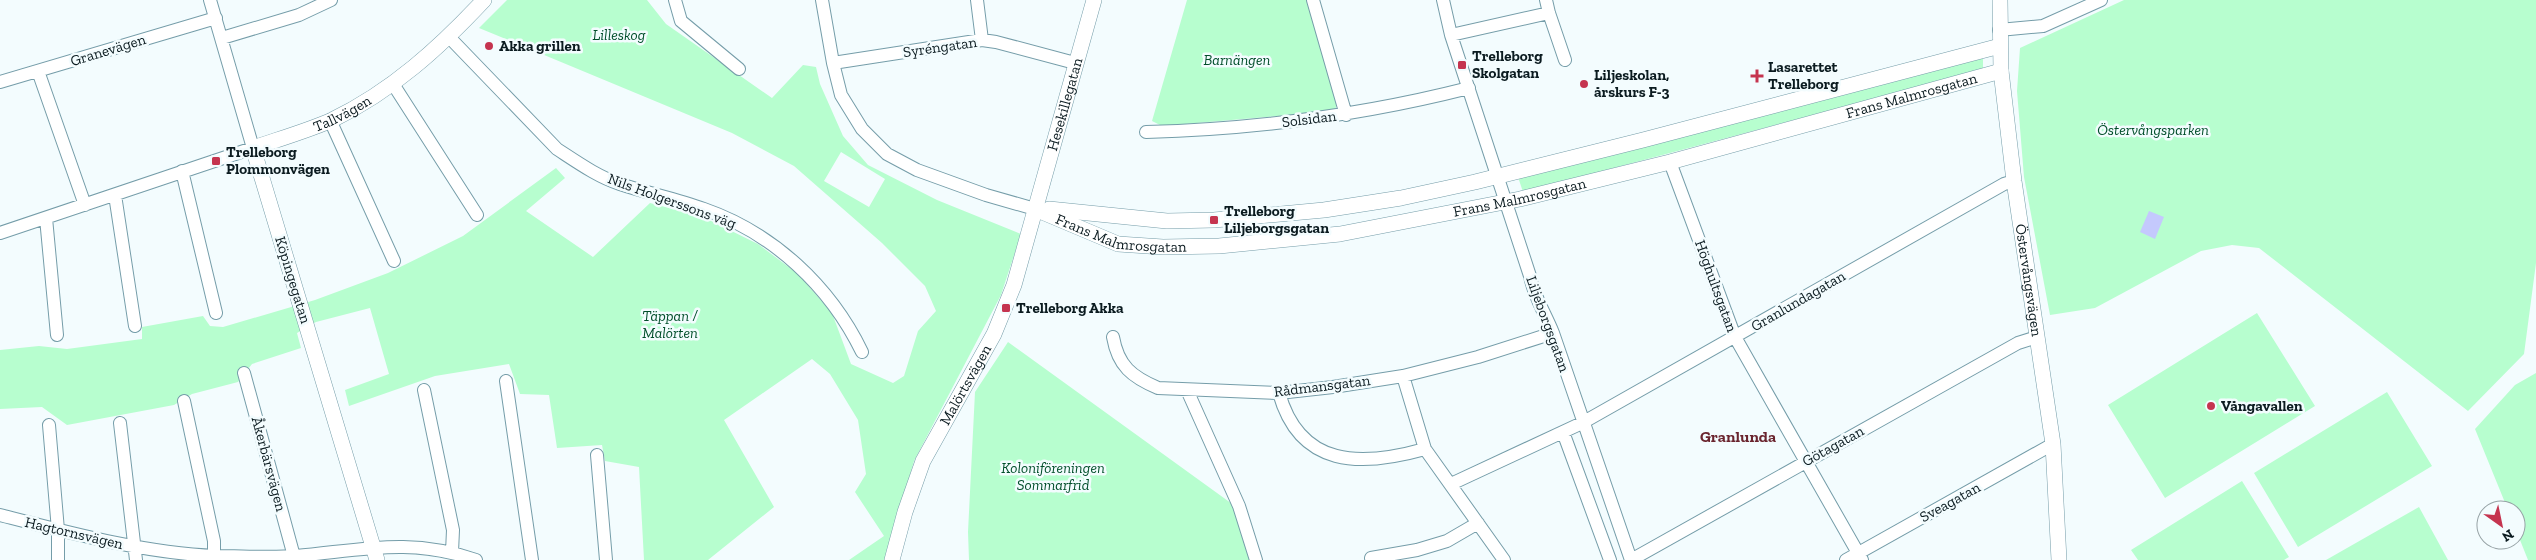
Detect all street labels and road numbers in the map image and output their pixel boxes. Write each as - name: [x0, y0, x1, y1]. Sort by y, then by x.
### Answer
- street label: Granevägen: [68, 30, 148, 70]
- street label: Syréngatan: [902, 33, 978, 61]
- street label: Hesekillegatan: [1043, 55, 1086, 153]
- street label: Frans Malmrosgatan: [1844, 69, 1979, 122]
- street label: Tallvägen: [311, 91, 375, 136]
- street label: Solsidan: [1281, 107, 1338, 131]
- street label: Nils Holgerssons väg: [605, 169, 739, 233]
- street label: Frans Malmrosgatan: [1452, 174, 1588, 221]
- street label: Frans Malmrosgatan: [1053, 210, 1187, 256]
- street label: Östervångsvägen: [2011, 223, 2046, 338]
- street label: Köpingegatan: [271, 234, 315, 326]
- street label: Höghultsgatan: [1691, 237, 1741, 335]
- street label: Granlundagatan: [1748, 267, 1849, 335]
- street label: Liljeborgsgatan: [1522, 274, 1574, 375]
- street label: Malörtsvägen: [936, 341, 995, 428]
- street label: Rådmansgatan: [1273, 371, 1372, 401]
- street label: Åkerbärsvägen: [248, 415, 290, 514]
- street label: Götagatan: [1799, 422, 1867, 470]
- street label: Sveagatan: [1917, 478, 1984, 526]
- street label: Hagtornsvägen: [23, 513, 125, 553]

